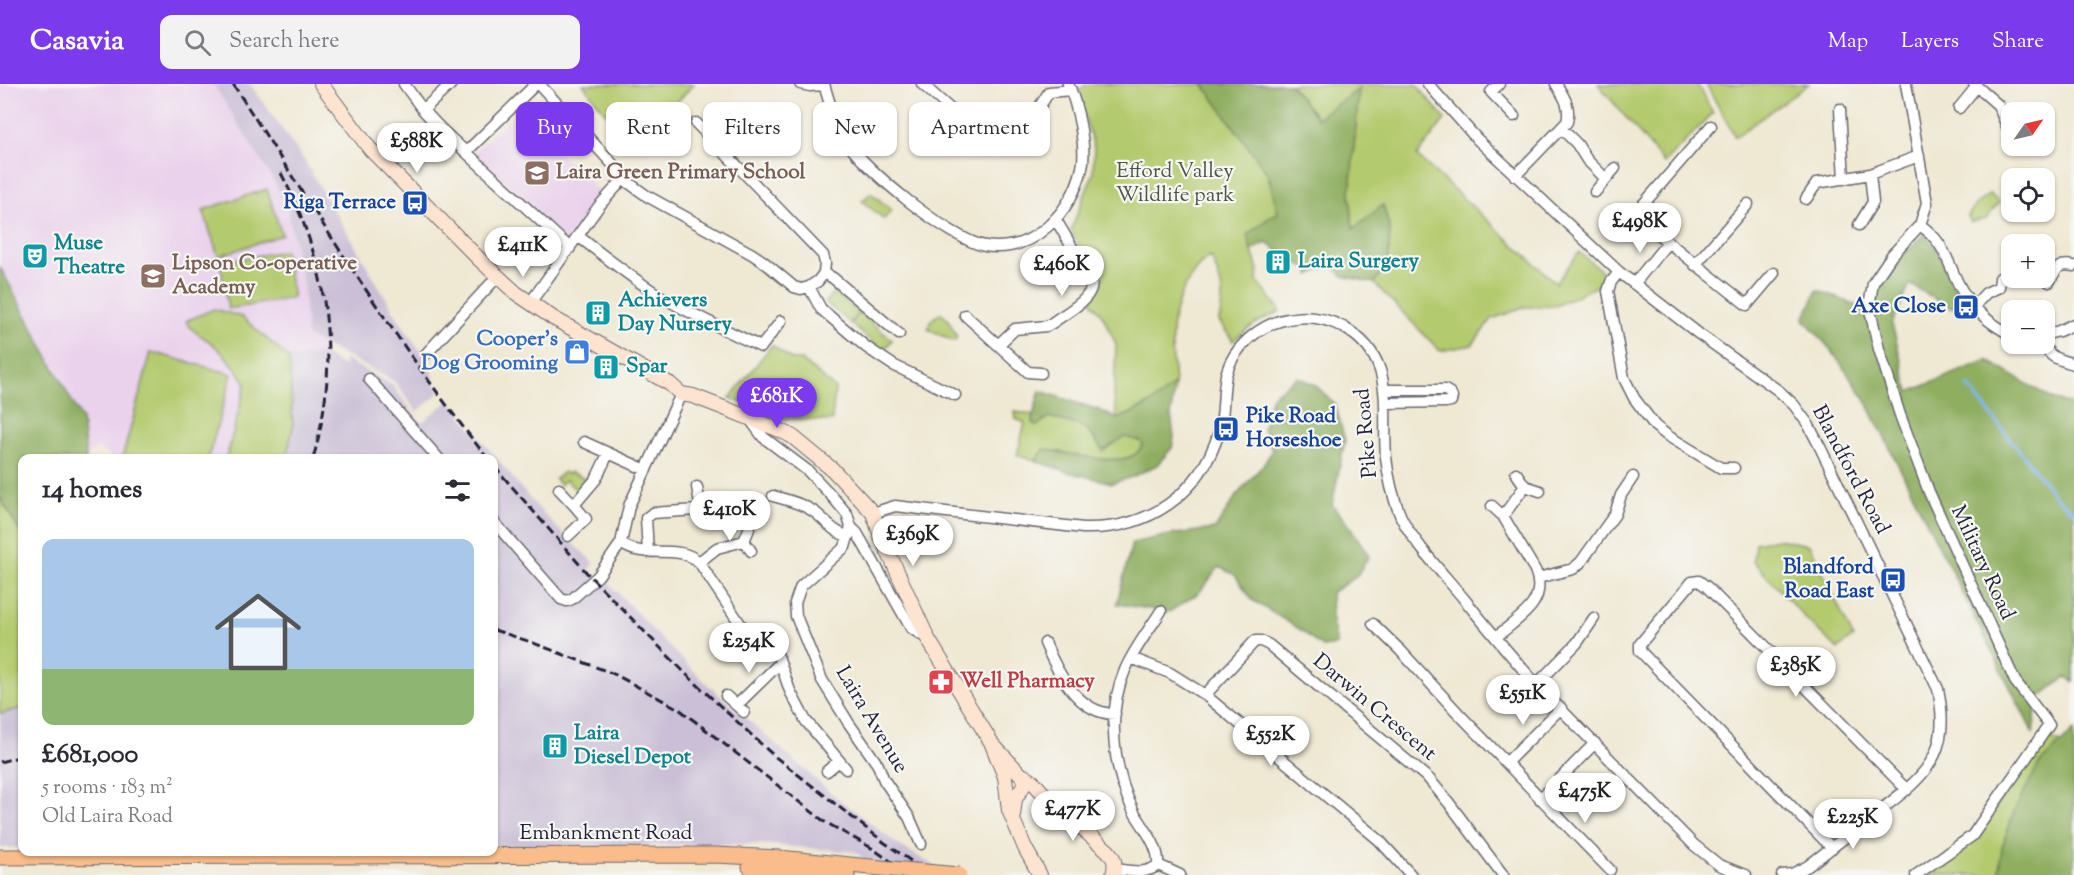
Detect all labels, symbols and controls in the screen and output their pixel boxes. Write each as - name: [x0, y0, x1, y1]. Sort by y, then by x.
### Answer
- search box: [160, 15, 580, 69]
- text: Casavia: [30, 22, 124, 62]
- icon: search: [181, 26, 214, 59]
- text: Search here: [229, 26, 339, 58]
- text: Map: [1828, 27, 1868, 57]
- text: Layers: [1901, 27, 1959, 57]
- text: Share: [1992, 27, 2044, 57]
- chip: Buy: [516, 102, 594, 156]
- chip: Rent: [606, 102, 691, 156]
- chip: Filters: [703, 102, 801, 156]
- chip: New: [813, 102, 897, 156]
- chip: Apartment: [909, 102, 1050, 156]
- north arrow: [2001, 102, 2055, 156]
- map controls: [2001, 102, 2055, 354]
- pin: £588K: [375, 123, 459, 174]
- text: £588K: [391, 128, 443, 157]
- park label: Efford Valley Wildlife park: [1116, 157, 1235, 211]
- school or university icon: Laira Green Primary School: [522, 158, 552, 188]
- place label: Laira Green Primary School: [556, 158, 806, 188]
- button: locate: [2001, 168, 2055, 222]
- place label: Riga Terrace: [284, 188, 396, 218]
- bus stop icon: Riga Terrace: [400, 188, 430, 218]
- pin: £498K: [1598, 203, 1682, 254]
- text: £498K: [1612, 208, 1668, 237]
- pin: £411K: [481, 227, 565, 278]
- place label: Muse Theatre: [54, 229, 125, 283]
- text: £411K: [498, 232, 548, 261]
- button: +: [2001, 234, 2055, 288]
- theatre icon: Muse Theatre: [20, 241, 50, 271]
- pin: £460K: [1020, 246, 1104, 297]
- building icon: Laira Surgery: [1263, 247, 1293, 277]
- place label: Laira Surgery: [1298, 247, 1420, 277]
- place label: Lipson Co-operative Academy: [172, 249, 357, 303]
- text: £460K: [1034, 251, 1090, 280]
- school or university icon: Lipson Co-operative Academy: [138, 261, 168, 291]
- place label: Achievers Day Nursery: [618, 286, 732, 340]
- place label: Axe Close: [1851, 292, 1946, 322]
- bus stop icon: Axe Close: [1951, 292, 1981, 322]
- building icon: Achievers Day Nursery: [583, 298, 613, 328]
- button: −: [2001, 300, 2055, 354]
- place label: Cooper's Dog Grooming: [421, 325, 559, 379]
- shop icon: Cooper's Dog Grooming: [562, 337, 592, 367]
- building icon: Spar: [591, 352, 621, 382]
- place label: Spar: [626, 352, 668, 382]
- pin: £681K: [735, 378, 819, 429]
- text: £681K: [751, 383, 803, 412]
- street label: Pike Road: [1348, 387, 1386, 479]
- street label: Blandford Road: [1803, 400, 1897, 540]
- place label: Pike Road Horseshoe: [1246, 402, 1342, 456]
- bus stop icon: Pike Road Horseshoe: [1211, 414, 1241, 444]
- text: 14 homes: [42, 472, 142, 509]
- icon: filters: [441, 474, 474, 507]
- pin: £410K: [688, 491, 772, 542]
- text: £410K: [704, 496, 756, 525]
- street label: Military Road: [1942, 501, 2022, 625]
- pin: £369K: [871, 516, 955, 567]
- text: £369K: [886, 521, 940, 550]
- place label: Blandford Road East: [1783, 553, 1875, 607]
- bus stop icon: Blandford Road East: [1878, 565, 1908, 595]
- icon: home: [204, 578, 312, 686]
- pin: £254K: [707, 623, 791, 674]
- text: £254K: [723, 628, 775, 657]
- street label: Darwin Crescent: [1305, 647, 1443, 769]
- pin: £385K: [1754, 647, 1838, 698]
- text: £385K: [1771, 652, 1821, 681]
- street label: Laira Avenue: [827, 661, 915, 779]
- pharmacy icon: Well Pharmacy: [926, 667, 956, 697]
- place label: Well Pharmacy: [960, 667, 1095, 697]
- pin: £551K: [1481, 675, 1565, 726]
- text: £551K: [1500, 680, 1546, 709]
- pin: £552K: [1229, 716, 1313, 767]
- place label: Laira Diesel Depot: [574, 719, 692, 773]
- text: £552K: [1247, 721, 1295, 750]
- building icon: Laira Diesel Depot: [540, 731, 570, 761]
- text: £681,000: [42, 737, 138, 774]
- pin: £475K: [1543, 773, 1627, 824]
- text: 5 rooms · 183 m²: [42, 774, 173, 803]
- text: £475K: [1559, 778, 1611, 807]
- pin: £477K: [1031, 791, 1115, 842]
- text: £477K: [1045, 796, 1101, 825]
- pin: £225K: [1811, 799, 1895, 850]
- text: Old Laira Road: [42, 803, 173, 832]
- text: £225K: [1827, 804, 1879, 833]
- street label: Embankment Road: [520, 819, 693, 849]

